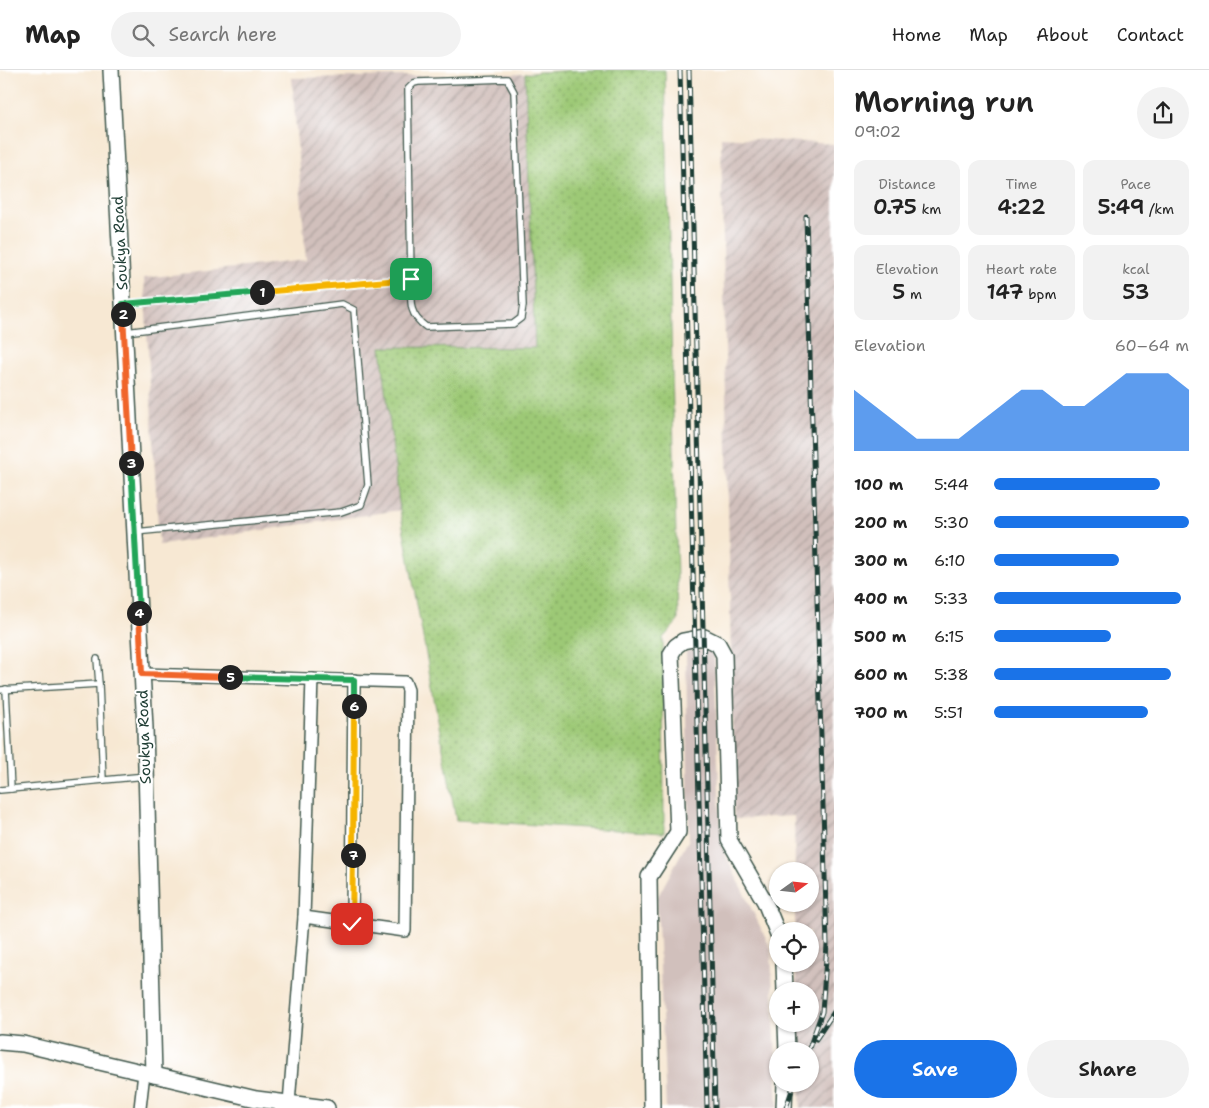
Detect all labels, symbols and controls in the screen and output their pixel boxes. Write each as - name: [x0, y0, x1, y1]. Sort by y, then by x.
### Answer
- search box: [111, 12, 461, 57]
- text: Map: [25, 19, 81, 51]
- icon: search: [129, 21, 157, 49]
- text: Search here: [169, 22, 277, 47]
- text: Home: [892, 23, 941, 47]
- text: Map: [969, 23, 1008, 47]
- text: About: [1036, 23, 1089, 47]
- text: Contact: [1117, 23, 1184, 47]
- text: Morning run: [854, 83, 1034, 121]
- button: share: [1137, 87, 1189, 139]
- text: 09:02: [854, 121, 901, 142]
- text: Distance: [878, 175, 936, 193]
- text: Time: [1005, 175, 1038, 193]
- text: Pace: [1120, 175, 1151, 193]
- text: 0.75: [873, 193, 917, 221]
- text: 4:22: [997, 193, 1046, 221]
- text: 5:49: [1098, 193, 1144, 221]
- street label: Soukya Road: [108, 195, 132, 291]
- text: km: [917, 200, 941, 218]
- text: /km: [1144, 200, 1174, 218]
- pin: [390, 258, 432, 300]
- text: Elevation: [876, 260, 939, 278]
- text: Heart rate: [986, 260, 1057, 278]
- text: kcal: [1122, 260, 1149, 278]
- icon: arrive: [397, 265, 425, 293]
- text: 5: [892, 278, 905, 306]
- text: 147: [987, 278, 1024, 306]
- text: 53: [1122, 278, 1149, 306]
- pin: 1: [250, 280, 274, 304]
- text: 1: [259, 283, 266, 301]
- text: m: [905, 285, 922, 303]
- text: bpm: [1024, 285, 1056, 303]
- pin: 2: [110, 302, 136, 326]
- text: 2: [119, 305, 128, 323]
- text: Elevation: [854, 335, 926, 356]
- text: 60–64 m: [1115, 335, 1189, 356]
- pin: 3: [118, 450, 144, 476]
- text: 3: [127, 454, 136, 472]
- text: 100 m: [854, 474, 903, 495]
- text: 5:44: [934, 474, 969, 495]
- text: 200 m: [854, 512, 907, 533]
- text: 5:30: [934, 512, 969, 533]
- text: 300 m: [854, 550, 908, 571]
- text: 6:10: [934, 550, 965, 571]
- text: 400 m: [854, 588, 908, 609]
- text: 5:33: [934, 588, 968, 609]
- pin: 4: [126, 600, 152, 626]
- text: 4: [135, 604, 144, 622]
- text: 500 m: [854, 626, 906, 647]
- text: 6:15: [934, 626, 964, 647]
- pin: 5: [218, 664, 242, 690]
- text: 600 m: [854, 664, 908, 685]
- text: 5:38: [934, 664, 969, 685]
- text: 5: [226, 668, 235, 686]
- street label: Soukya Road: [132, 689, 156, 785]
- pin: 6: [342, 694, 366, 718]
- text: 6: [350, 697, 359, 715]
- text: 700 m: [854, 702, 908, 723]
- text: 5:51: [934, 702, 963, 723]
- pin: 7: [340, 842, 366, 868]
- text: 7: [349, 846, 358, 864]
- north arrow: [769, 862, 819, 912]
- map controls: [769, 862, 819, 1092]
- pin: [331, 903, 373, 945]
- icon: check: [338, 910, 366, 938]
- button: locate: [769, 922, 819, 972]
- button: +: [769, 982, 819, 1032]
- button: Save: [854, 1040, 1017, 1098]
- button: Share: [1027, 1040, 1189, 1098]
- button: −: [769, 1042, 819, 1092]

